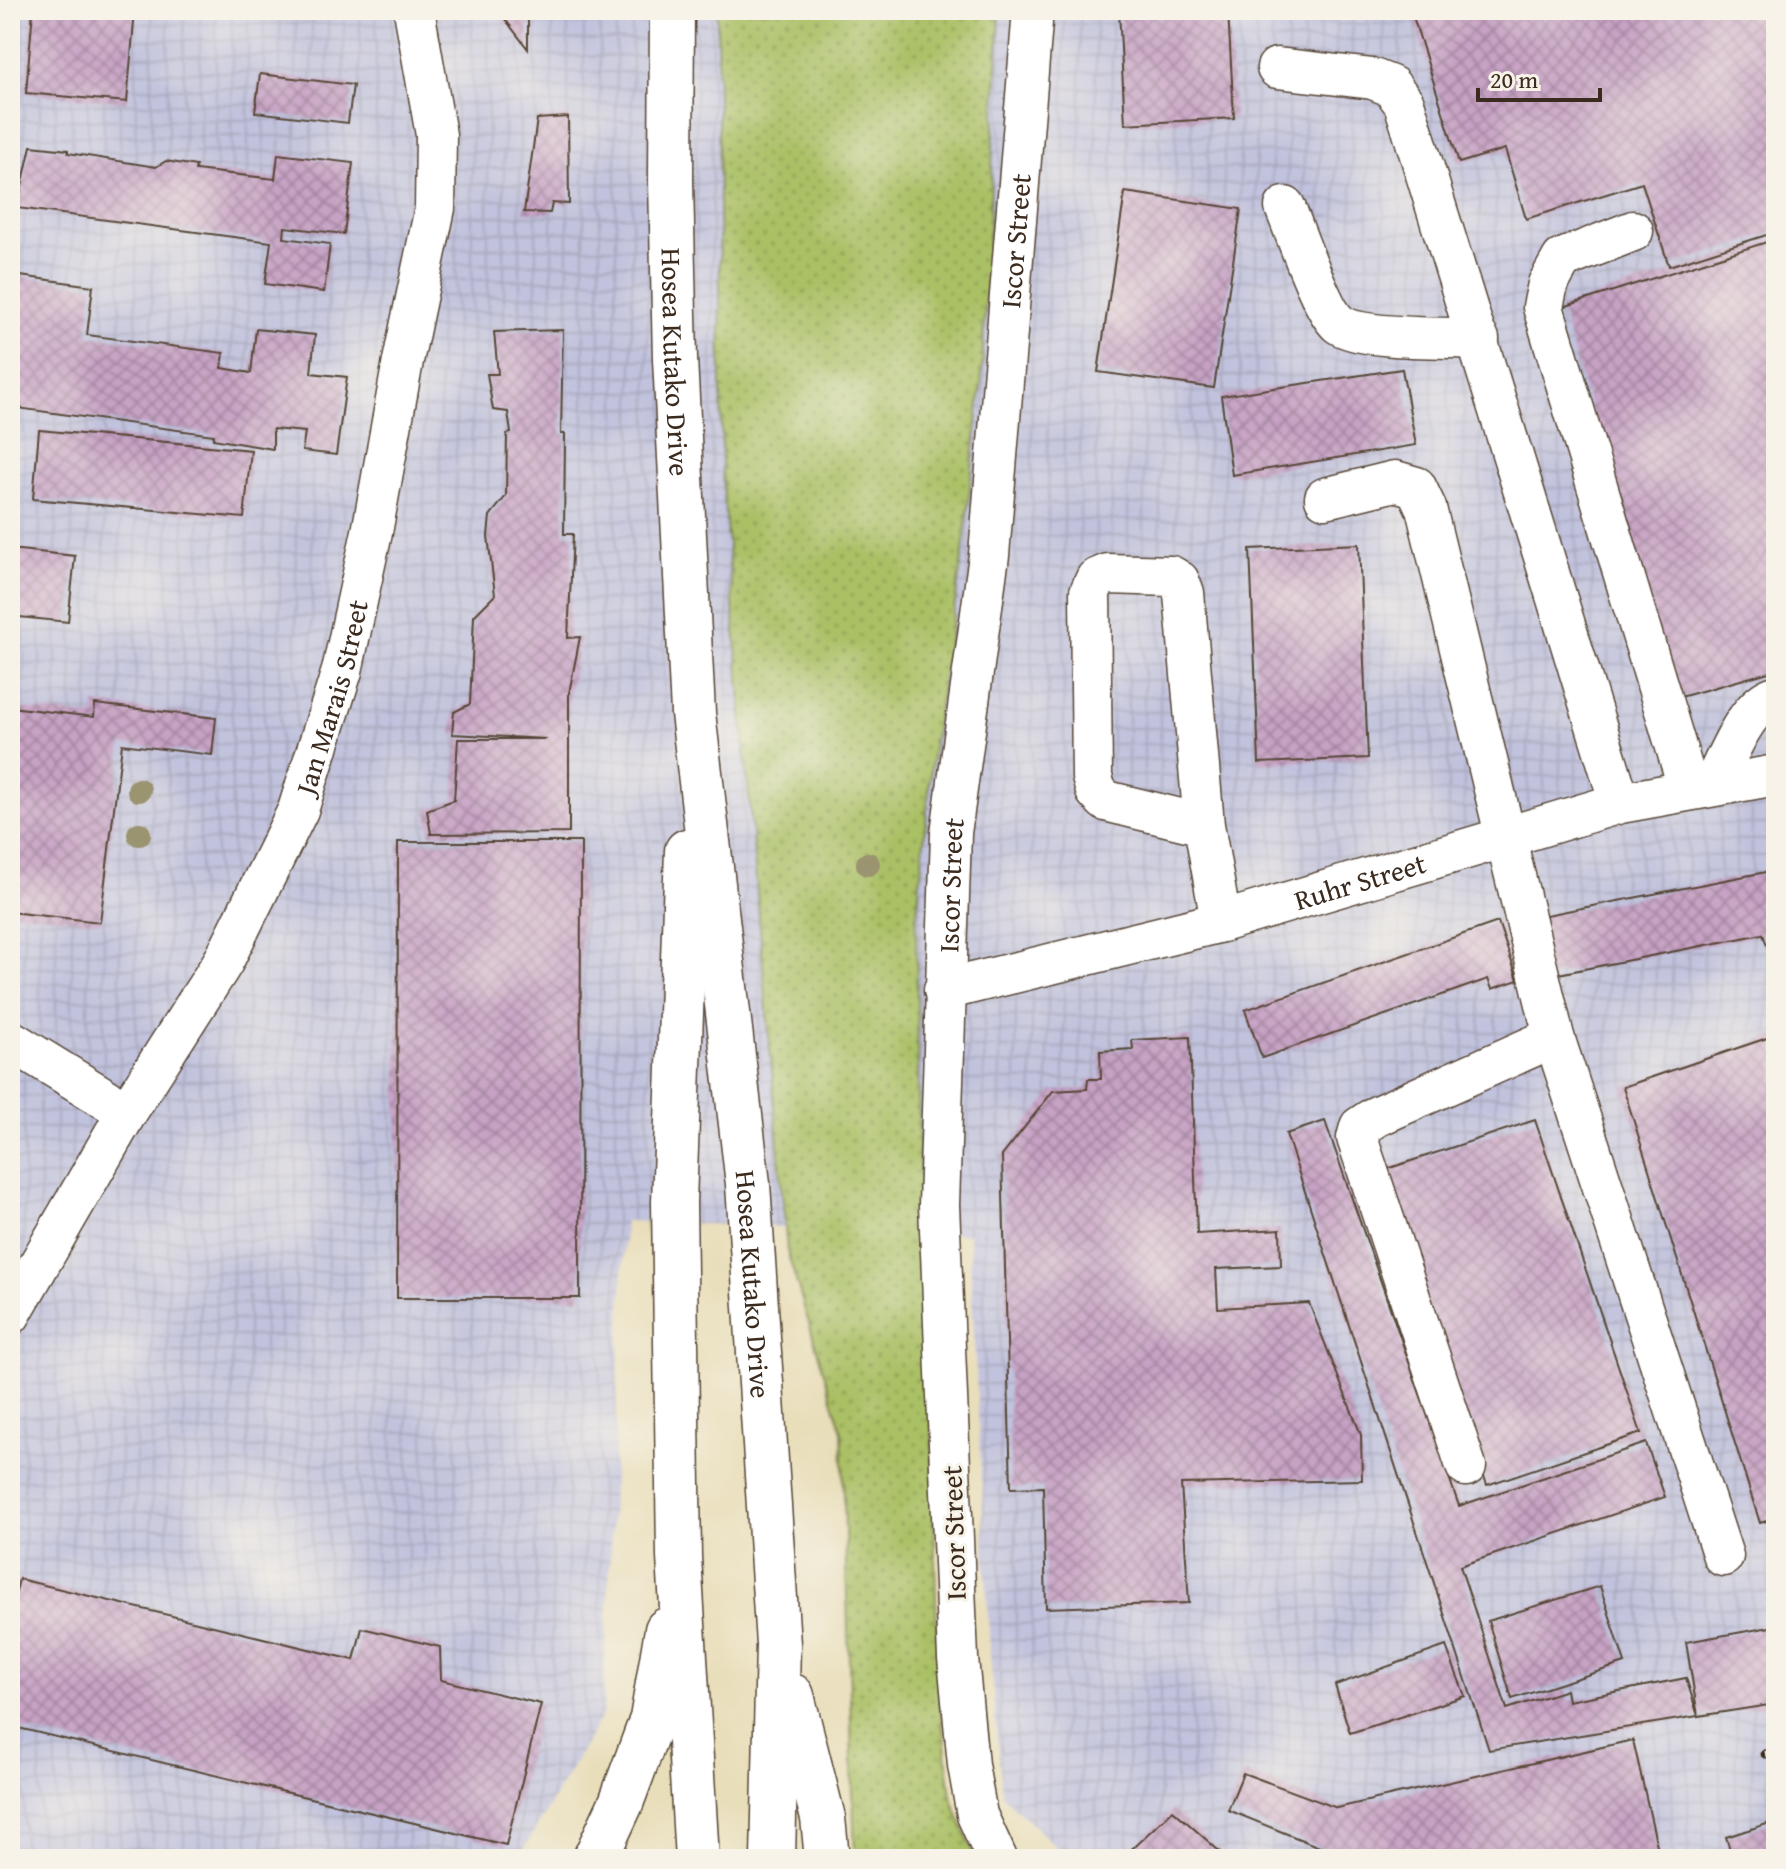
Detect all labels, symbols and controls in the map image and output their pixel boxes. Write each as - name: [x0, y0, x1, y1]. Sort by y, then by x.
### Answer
- scale bar: [1478, 52, 1600, 102]
- text: 20 m: [1490, 62, 1538, 97]
- street label: Iscor Street: [988, 172, 1040, 310]
- street label: Hosea Kutako Drive: [652, 247, 701, 477]
- street label: Jan Marais Street: [283, 596, 377, 802]
- street label: Iscor Street: [927, 815, 973, 953]
- street label: Ruhr Street: [1289, 842, 1431, 920]
- street label: Hosea Kutako Drive: [726, 1168, 782, 1399]
- street label: Iscor Street: [930, 1465, 976, 1601]

